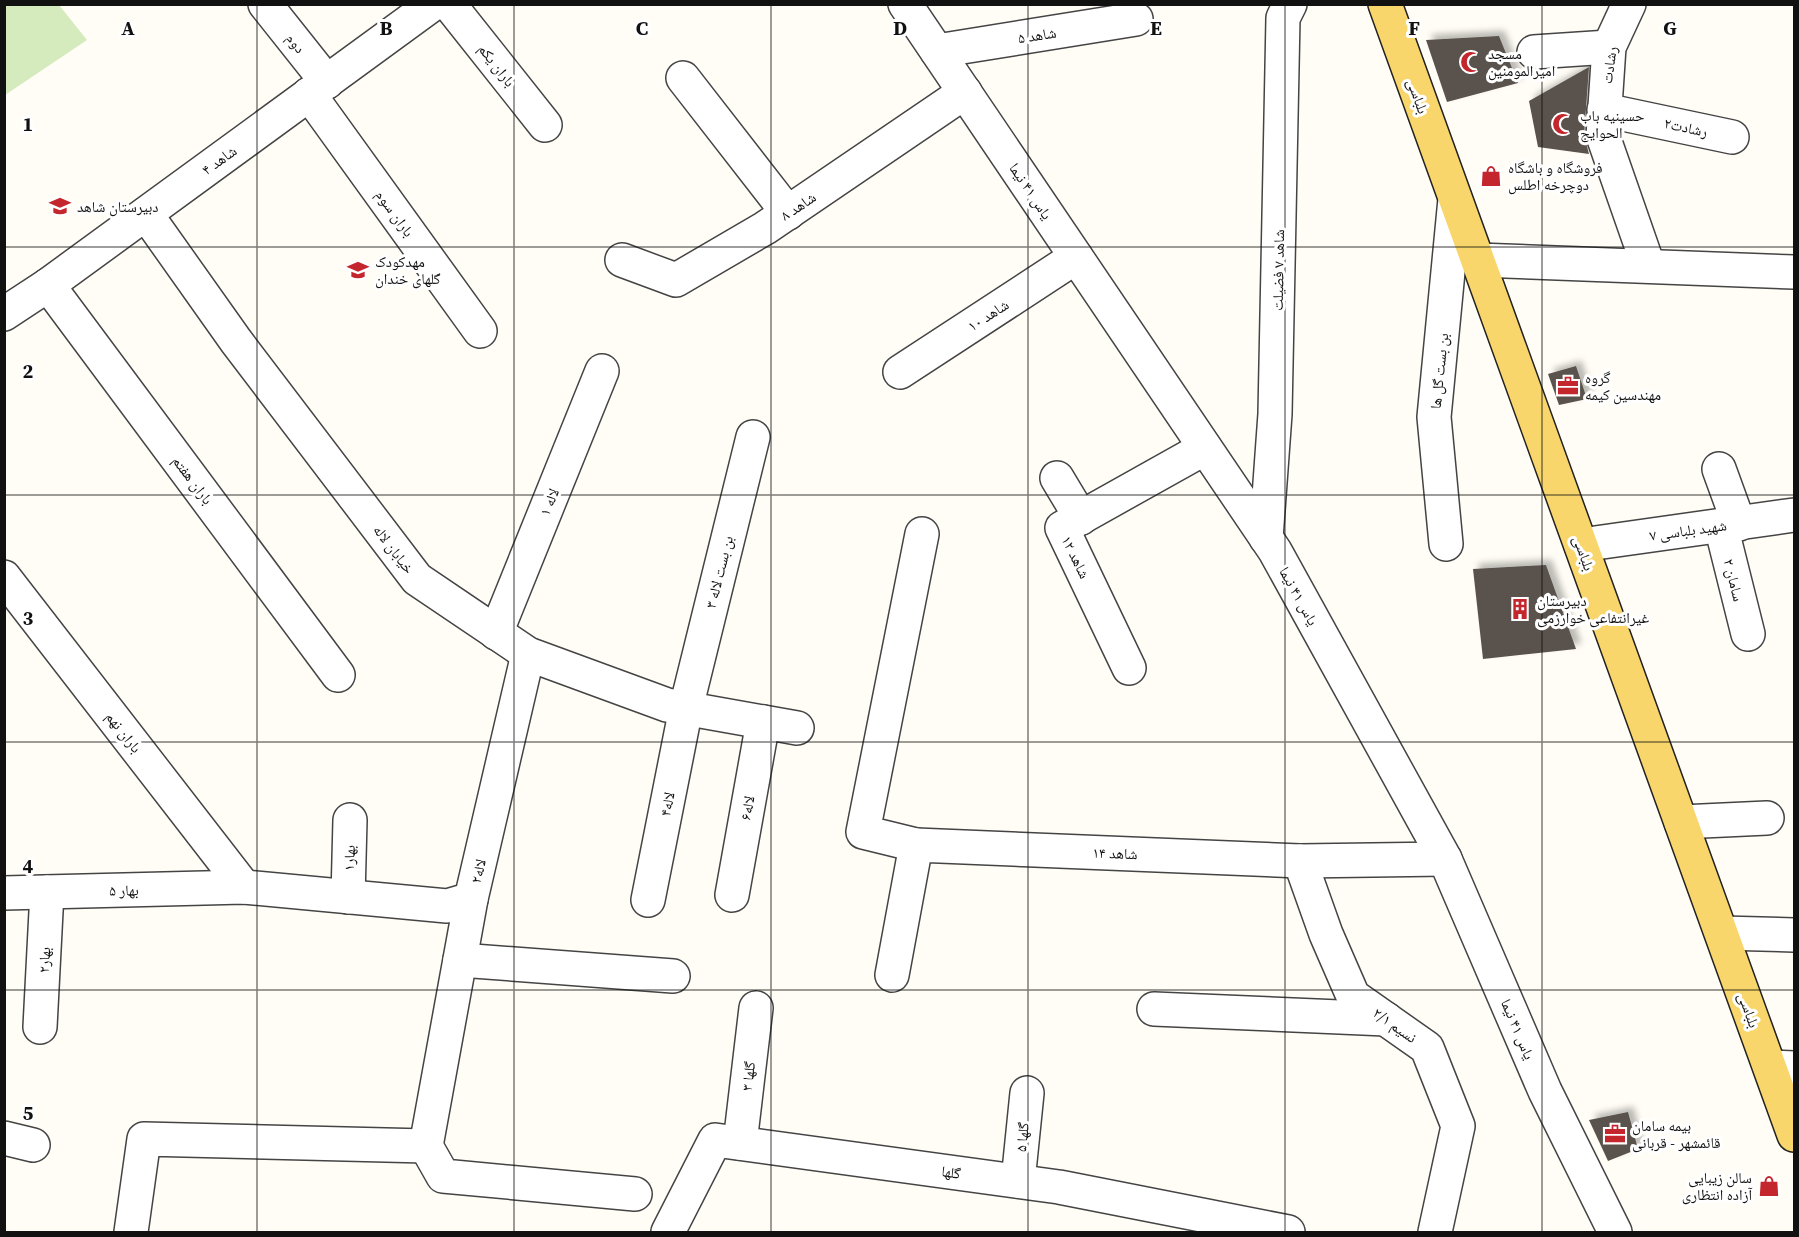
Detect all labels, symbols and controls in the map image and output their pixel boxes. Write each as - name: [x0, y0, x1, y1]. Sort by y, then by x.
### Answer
- text: A: [121, 14, 135, 42]
- text: B: [379, 14, 393, 42]
- text: C: [636, 14, 648, 42]
- text: D: [893, 14, 907, 42]
- text: E: [1150, 14, 1162, 42]
- text: F: [1408, 14, 1420, 42]
- text: G: [1663, 14, 1677, 42]
- street label: شاهد ۵: [1016, 22, 1058, 48]
- street label: دوم: [281, 28, 311, 58]
- street label: باران یکم: [473, 39, 521, 91]
- place label: مسجد امیرالمومنین: [1488, 43, 1555, 81]
- street label: رشادت: [1596, 45, 1622, 85]
- mosque icon: مسجد امیرالمومنین: [1459, 50, 1483, 74]
- street label: بلباسی: [1402, 75, 1434, 117]
- place label: حسینیه باب الحوایج: [1580, 105, 1645, 143]
- text: 1: [23, 110, 33, 138]
- mosque icon: حسینیه باب الحوایج: [1551, 112, 1575, 136]
- street label: رشادت۲: [1662, 112, 1710, 142]
- street label: شاهد ۴: [197, 140, 241, 180]
- place label: فروشگاه و باشگاه دوچرخه اطلس: [1508, 157, 1603, 195]
- street label: یاس ۴۱ نیما: [1004, 159, 1058, 224]
- shop icon: فروشگاه و باشگاه دوچرخه اطلس: [1479, 164, 1503, 188]
- street label: باران سوم: [371, 185, 419, 241]
- street label: شاهد ۸: [776, 186, 820, 226]
- school or university icon: دبیرستان شاهد: [48, 194, 72, 218]
- place label: دبیرستان شاهد: [77, 196, 159, 217]
- street label: شاهد ۷ فضیلت: [1267, 229, 1289, 311]
- place label: مهدکودک گلهای خندان: [375, 251, 441, 289]
- school or university icon: مهدکودک گلهای خندان: [346, 258, 370, 282]
- street label: شاهد ۱۰: [963, 294, 1013, 336]
- street label: بن بست گل ها: [1425, 332, 1453, 410]
- text: 2: [23, 357, 34, 385]
- place label: گروه مهندسین کیمه: [1585, 367, 1661, 405]
- office icon: گروه مهندسین کیمه: [1556, 374, 1580, 398]
- street label: باران هفتم: [168, 451, 218, 509]
- street label: لاله ۱: [534, 485, 564, 519]
- street label: شهید بلباسی ۷: [1648, 514, 1728, 546]
- street label: خیابان لاله: [369, 520, 420, 578]
- street label: شاهد ۱۲: [1057, 532, 1095, 582]
- street label: بلباسی: [1568, 532, 1600, 574]
- street label: بن بست لاله ۳: [700, 533, 738, 611]
- street label: سامان ۲: [1719, 556, 1749, 604]
- street label: یاس ۴۱ نیما: [1274, 563, 1324, 629]
- place label: دبیرستان غیرانتفاعی خوارزمی: [1537, 590, 1649, 628]
- building icon: دبیرستان غیرانتفاعی خوارزمی: [1508, 597, 1532, 621]
- text: 3: [23, 604, 34, 632]
- street label: باران نهم: [101, 707, 147, 757]
- street label: لاله۴: [654, 790, 680, 818]
- street label: لاله۶: [735, 794, 759, 822]
- street label: شاهد ۱۴: [1092, 842, 1138, 864]
- street label: بهار۱: [338, 845, 360, 871]
- text: 4: [23, 852, 34, 880]
- street label: لاله۲: [465, 857, 491, 885]
- street label: بهار ۵: [109, 879, 139, 901]
- street label: بهار۲: [33, 946, 55, 974]
- street label: بلباسی: [1733, 989, 1765, 1031]
- street label: یاس ۴۱ نیما: [1496, 995, 1540, 1063]
- street label: نسیم ۲/۱: [1369, 1002, 1421, 1048]
- street label: گلها ۳: [736, 1060, 760, 1092]
- text: 5: [23, 1099, 34, 1127]
- place label: بیمه سامان قائمشهر - قربانی: [1632, 1115, 1721, 1153]
- street label: گلها ۵: [1010, 1121, 1034, 1153]
- office icon: بیمه سامان قائمشهر - قربانی: [1603, 1122, 1627, 1146]
- street label: گلها: [940, 1160, 962, 1184]
- place label: سالن زیبایی آزاده انتظاری: [1682, 1167, 1753, 1205]
- shop icon: سالن زیبایی آزاده انتظاری: [1757, 1174, 1781, 1198]

